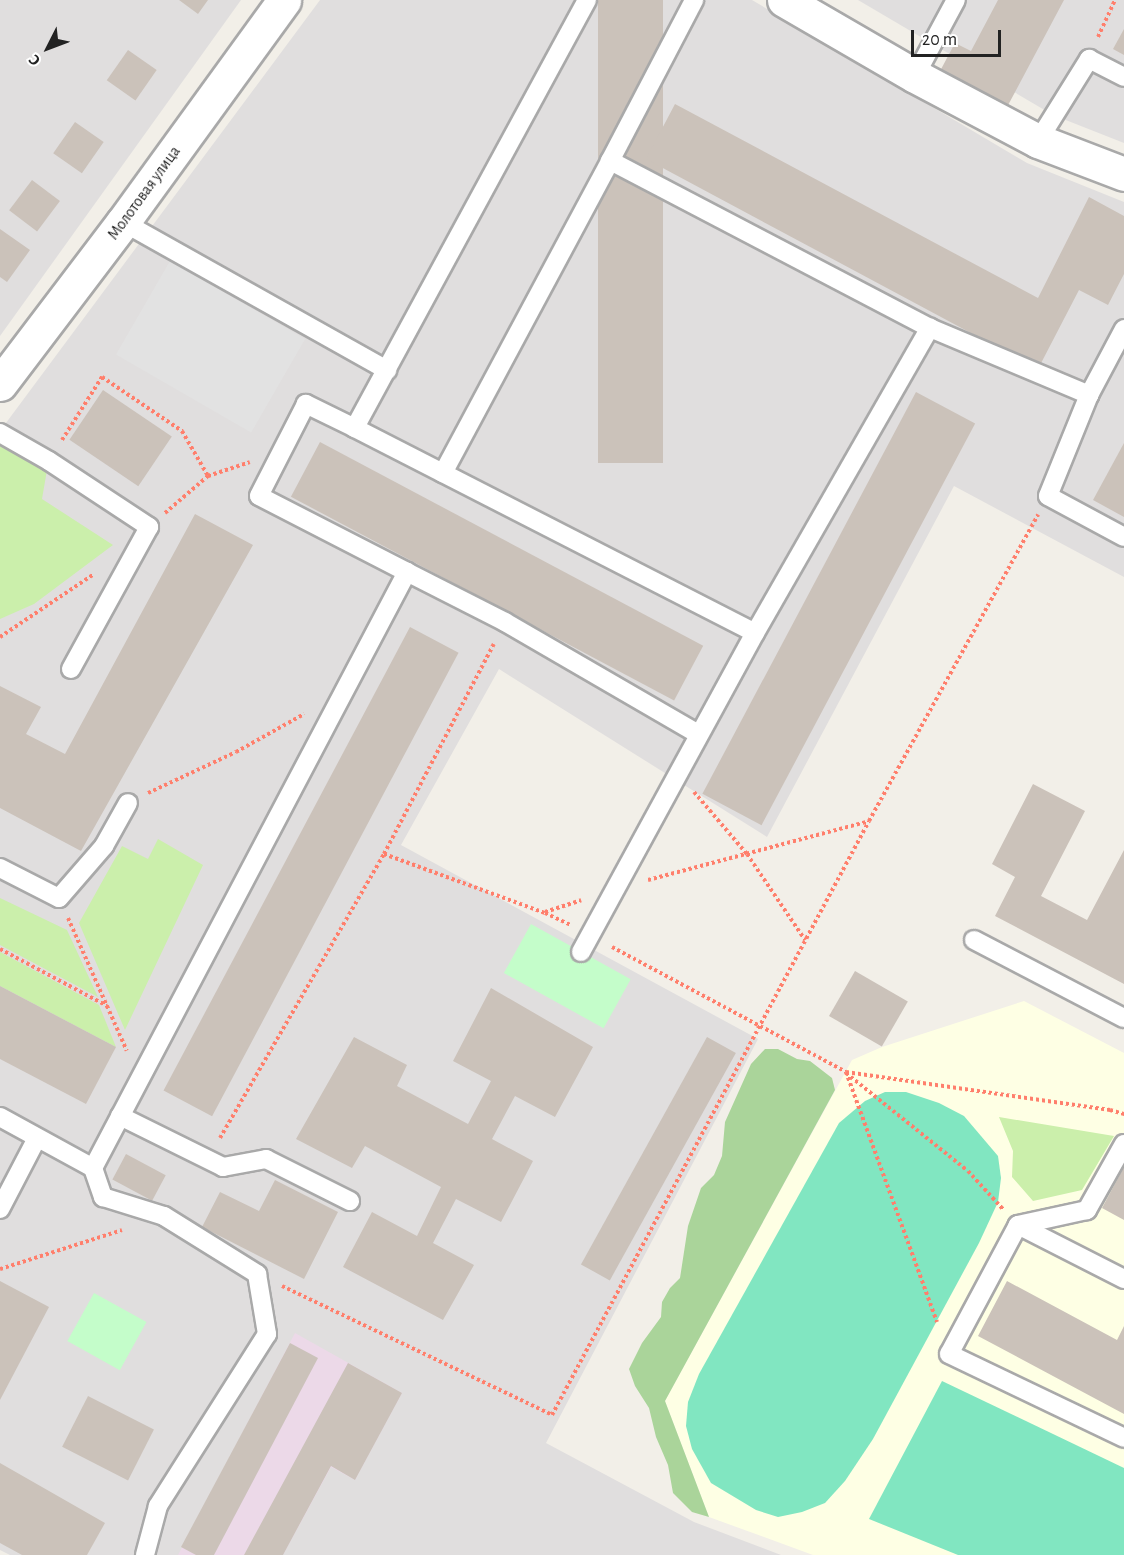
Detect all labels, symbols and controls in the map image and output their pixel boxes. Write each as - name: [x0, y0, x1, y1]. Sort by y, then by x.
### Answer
- north arrow: [18, 18, 78, 78]
- scale bar: [914, 18, 1004, 56]
- text: 20 m: [922, 31, 957, 49]
- text: С: [26, 51, 44, 69]
- street label: Молотовая улица: [103, 142, 185, 244]

